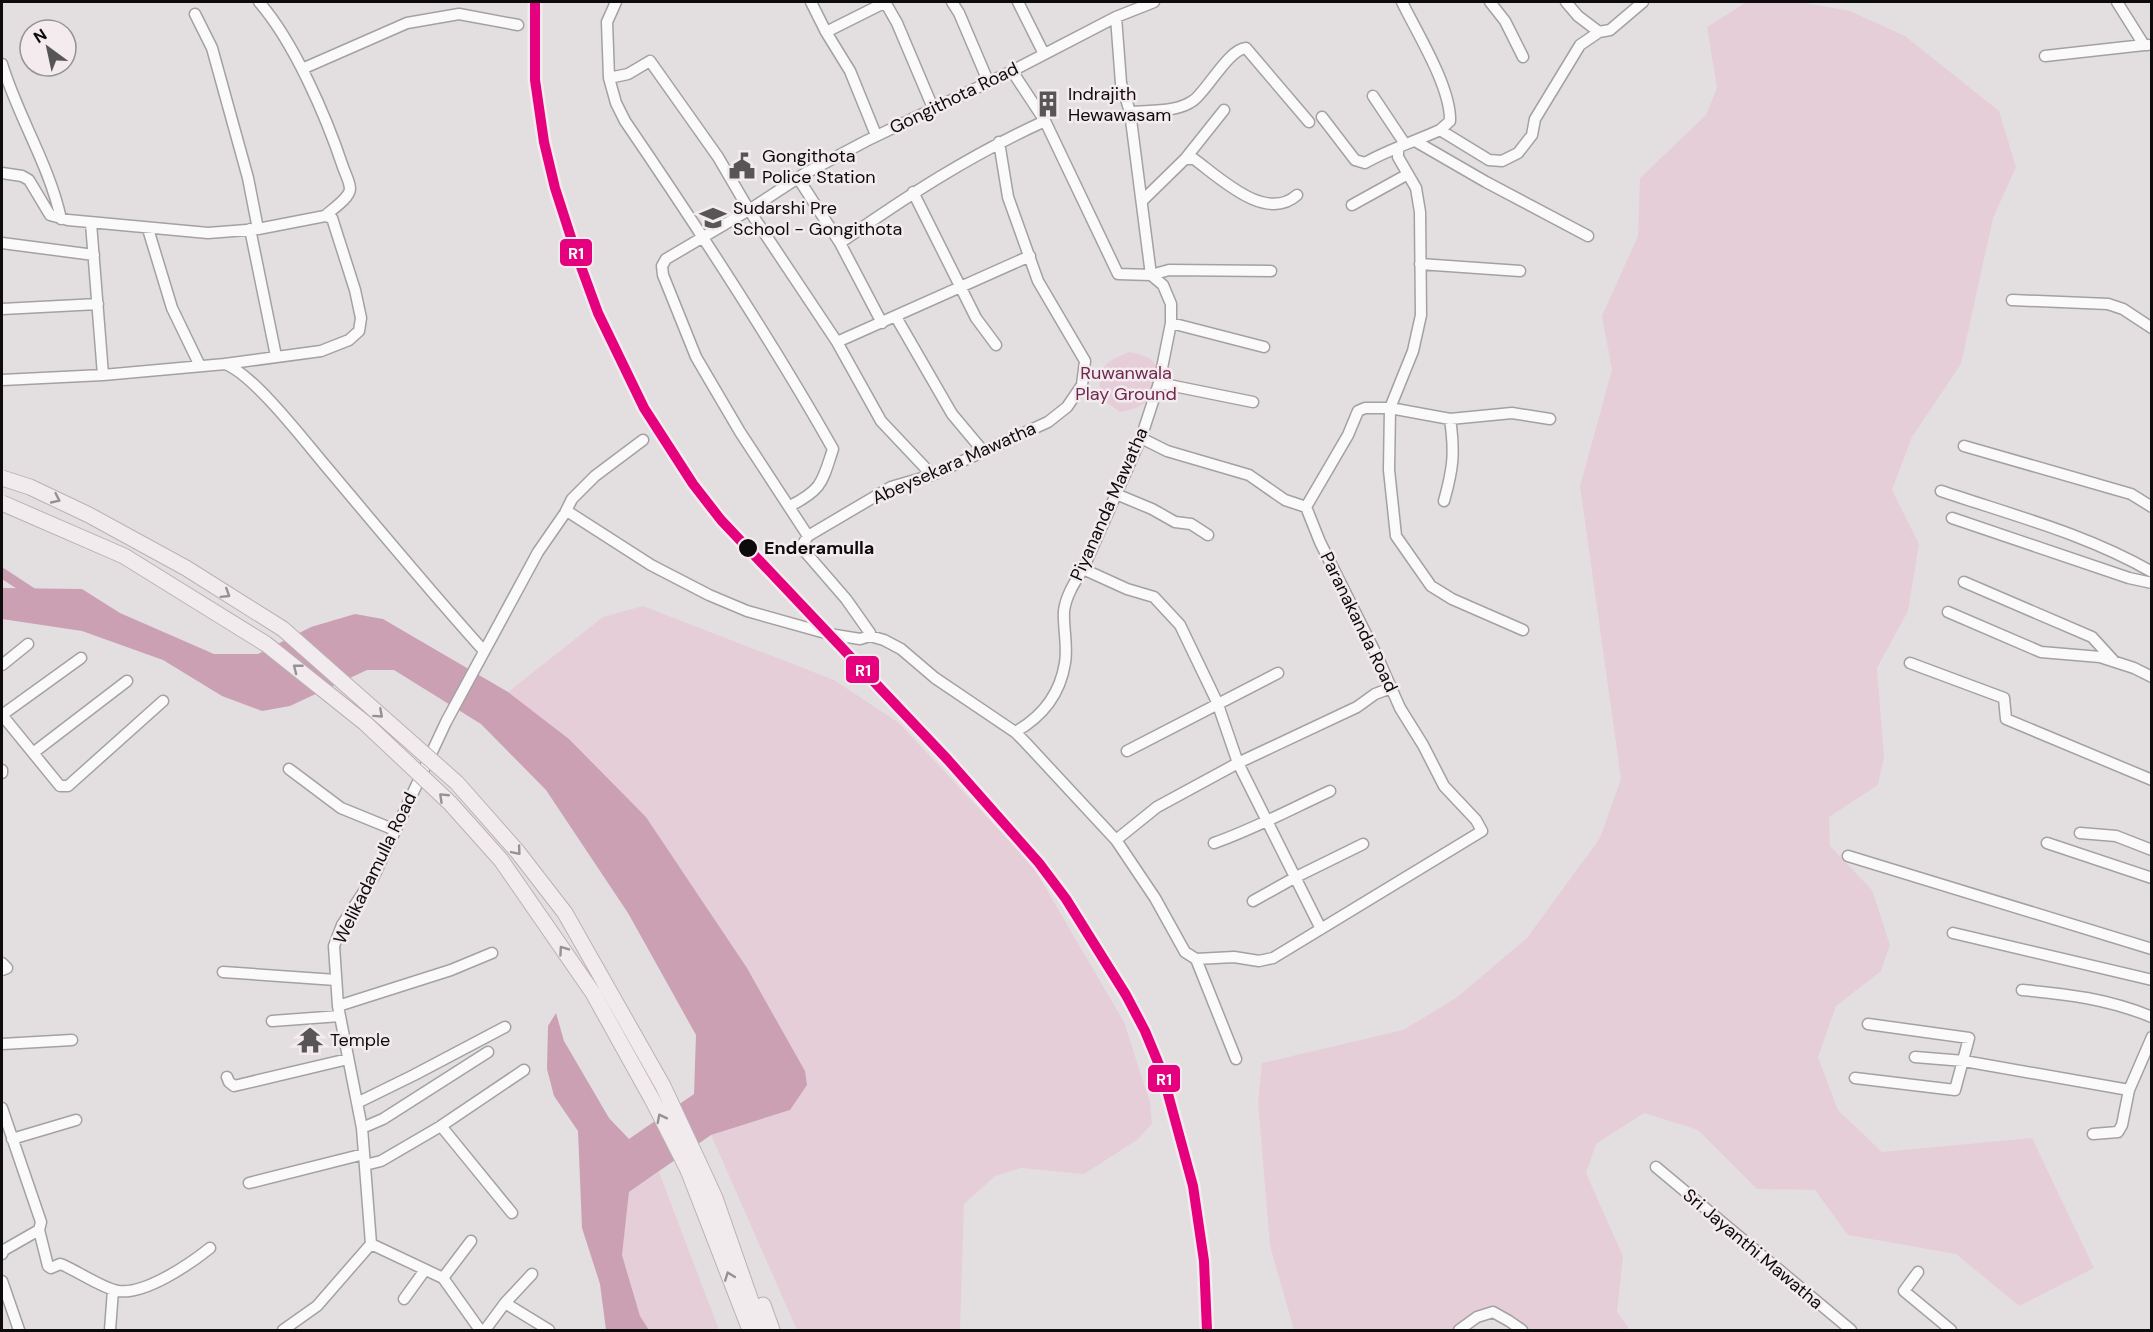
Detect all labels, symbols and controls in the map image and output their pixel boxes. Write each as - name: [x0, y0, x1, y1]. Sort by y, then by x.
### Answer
- north arrow: [18, 18, 78, 78]
- text: N: [29, 24, 51, 48]
- street label: Gongithota Road: [886, 56, 1022, 140]
- place label: Indrajith Hewawasam: [1068, 82, 1171, 127]
- building icon: Indrajith Hewawasam: [1033, 89, 1063, 119]
- place label: Gongithota Police Station: [762, 144, 876, 189]
- public building icon: Gongithota Police Station: [727, 151, 757, 181]
- place label: Sudarshi Pre School - Gongithota: [733, 196, 902, 241]
- school or university icon: Sudarshi Pre School - Gongithota: [698, 203, 728, 233]
- line badge: R1: [559, 238, 593, 267]
- text: R1: [568, 243, 584, 264]
- park label: Ruwanwala Play Ground: [1075, 361, 1177, 406]
- street label: Abeysekara Mawatha: [868, 416, 1040, 510]
- street label: Piyananda Mawatha: [1064, 424, 1154, 584]
- one-way arrow: [49, 492, 60, 504]
- place label: Enderamulla: [764, 536, 874, 560]
- marker: Enderamulla: [737, 537, 759, 559]
- street label: Paranakanda Road: [1315, 548, 1403, 696]
- one-way arrow: [220, 586, 230, 598]
- line badge: R1: [845, 655, 880, 684]
- text: R1: [855, 660, 871, 681]
- one-way arrow: [292, 665, 303, 676]
- one-way arrow: [372, 707, 383, 718]
- street label: Welikadamulla Road: [328, 788, 422, 948]
- one-way arrow: [439, 793, 450, 804]
- one-way arrow: [510, 844, 521, 855]
- one-way arrow: [559, 946, 570, 957]
- temple icon: Temple: [295, 1025, 325, 1055]
- place label: Temple: [330, 1028, 390, 1052]
- line badge: R1: [1147, 1064, 1181, 1093]
- text: R1: [1156, 1069, 1172, 1090]
- one-way arrow: [657, 1113, 669, 1124]
- street label: Sri Jayanthi Mawatha: [1678, 1183, 1828, 1315]
- one-way arrow: [723, 1271, 736, 1282]

